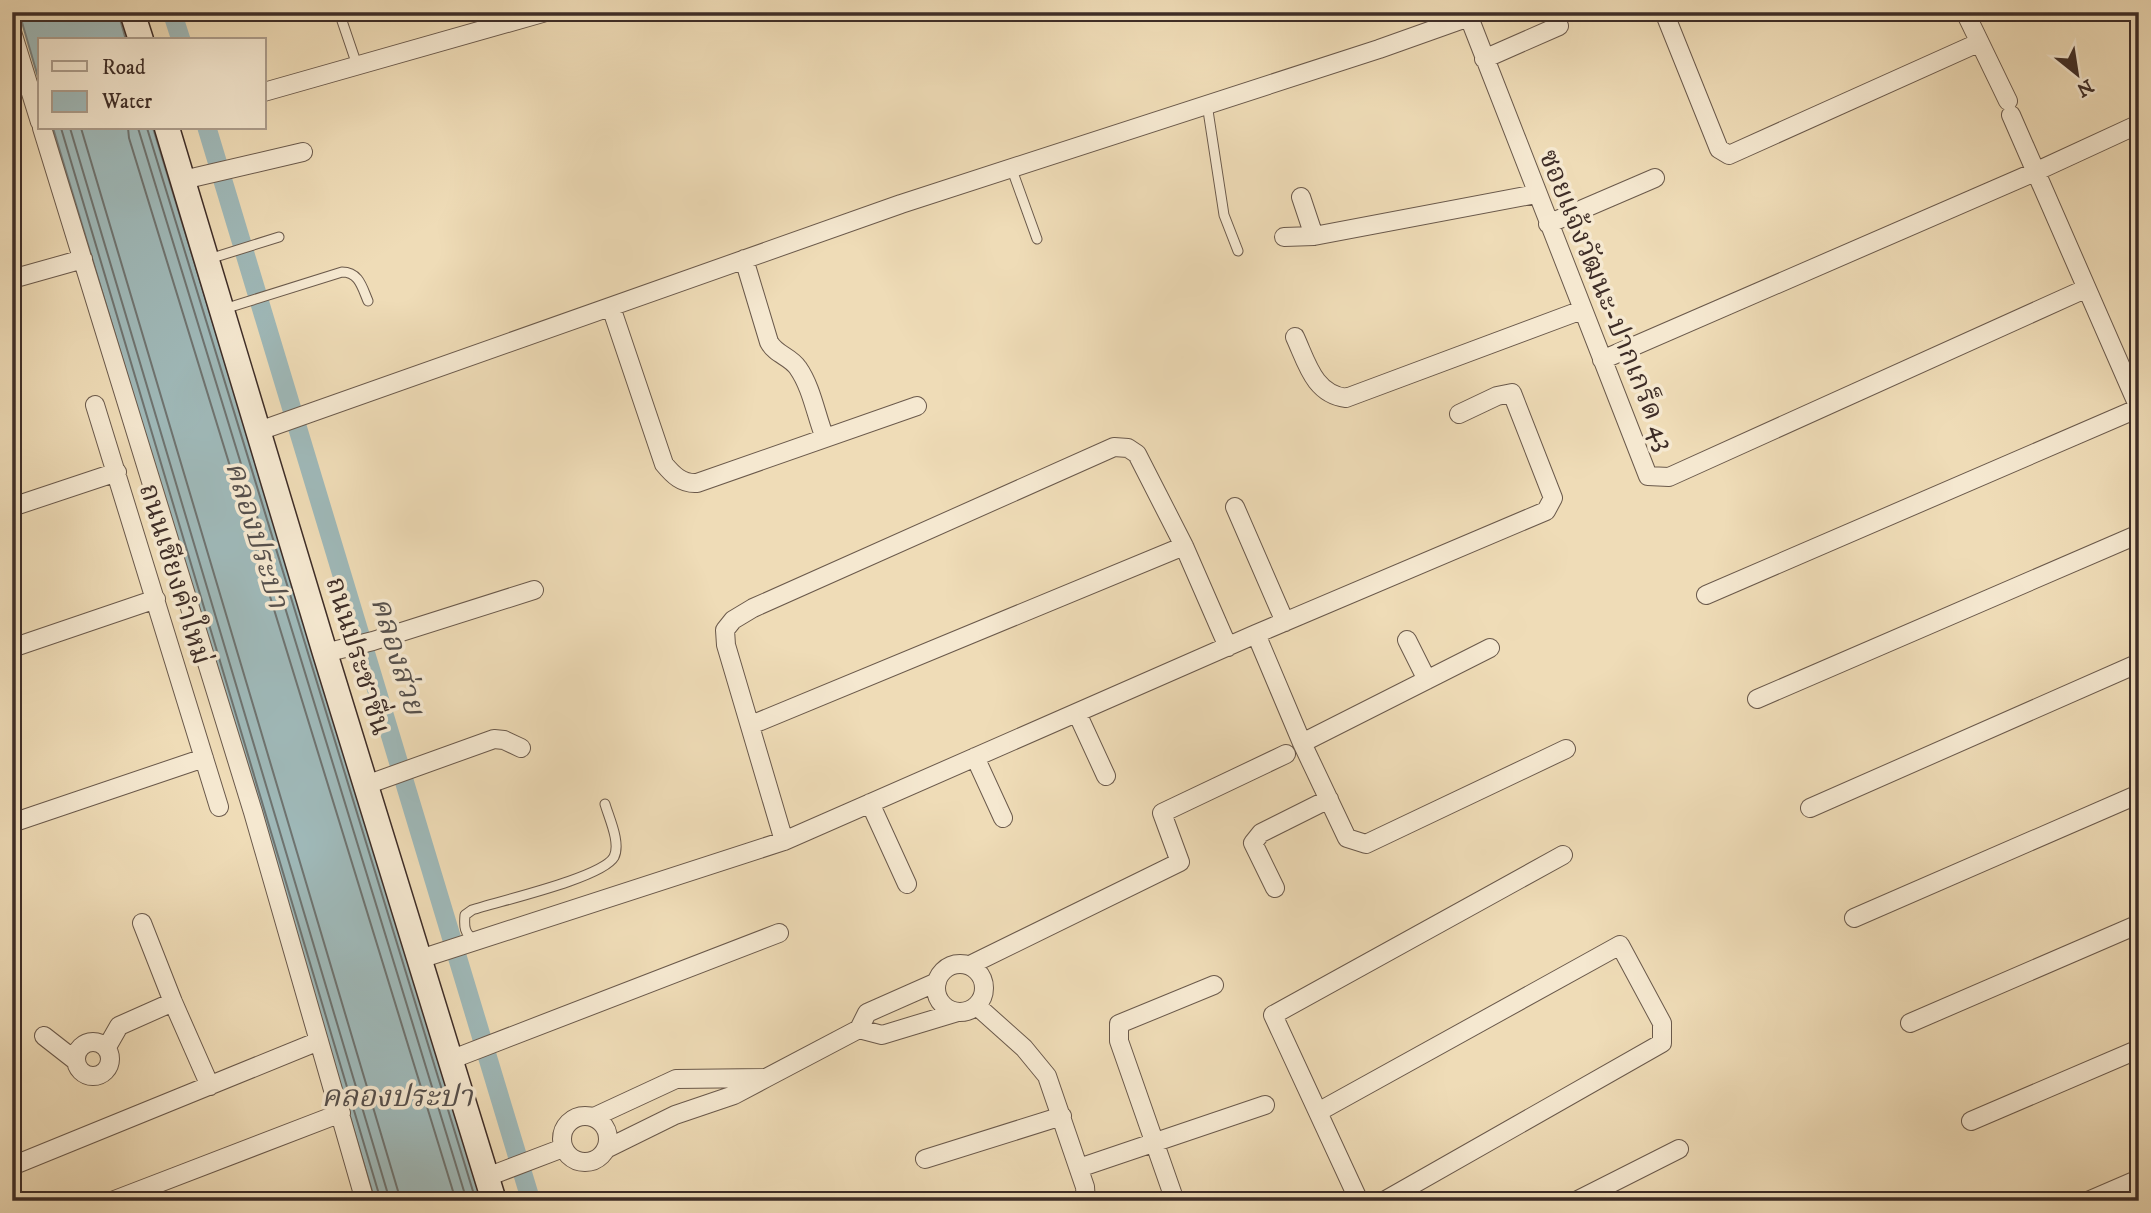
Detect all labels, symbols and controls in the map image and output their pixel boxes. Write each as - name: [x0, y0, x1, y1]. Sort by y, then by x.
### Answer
- legend: [38, 38, 266, 130]
- north arrow: [2042, 38, 2112, 108]
- text: Road: [102, 55, 146, 81]
- text: N: [2072, 74, 2097, 101]
- text: Water: [101, 89, 152, 115]
- street label: ซอยแจ้งวัฒนะ-ปากเกร็ด 43: [1531, 145, 1683, 455]
- water label: คลองประปา: [216, 457, 296, 614]
- street label: ถนนเชียงคำใหม่: [131, 478, 222, 669]
- street label: ถนนประชาชื่น: [317, 571, 402, 740]
- water label: คลองส่วย: [362, 593, 433, 721]
- water label: คลองประปา: [321, 1079, 474, 1116]

